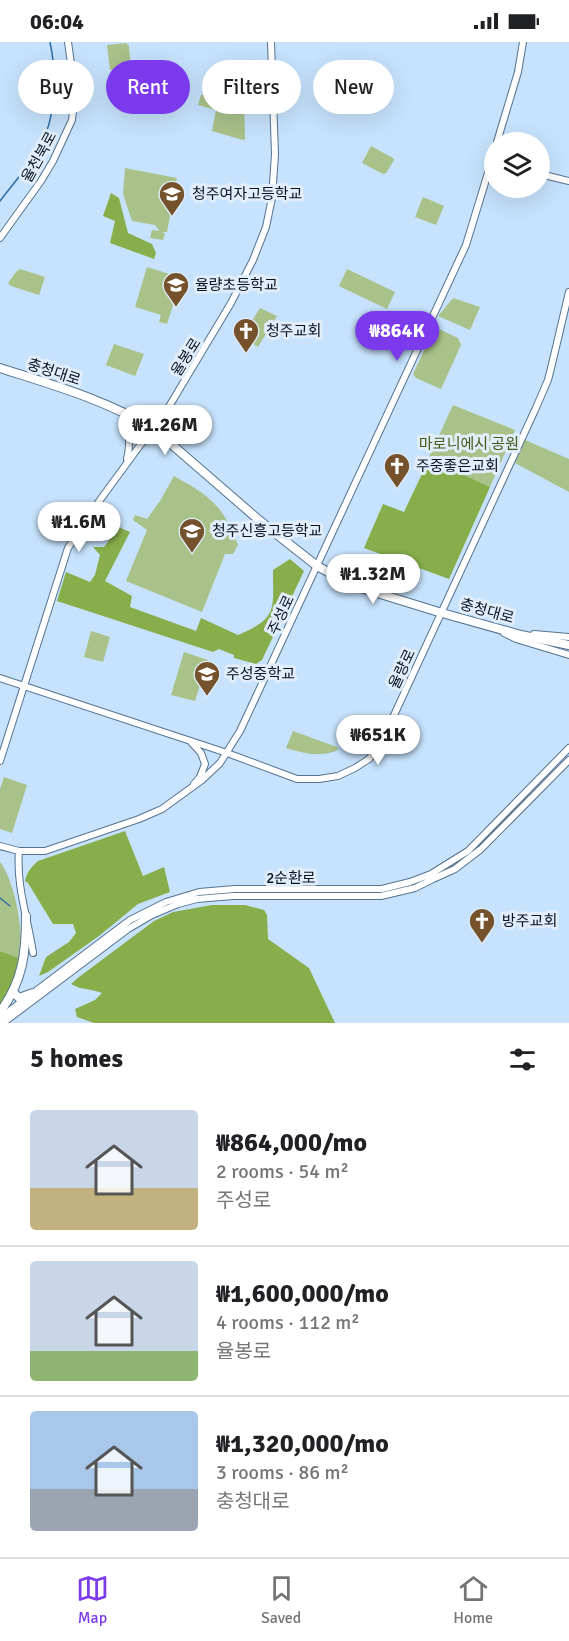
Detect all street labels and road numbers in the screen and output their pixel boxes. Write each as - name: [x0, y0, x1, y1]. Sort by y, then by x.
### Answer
- street label: 율천북로: [18, 128, 60, 186]
- street label: 율봉로: [167, 335, 205, 379]
- street label: 충청대로: [25, 355, 83, 389]
- street label: 주성로: [264, 592, 298, 638]
- street label: 충청대로: [458, 595, 516, 627]
- street label: 율량로: [385, 646, 419, 692]
- street label: 2순환로: [266, 869, 316, 887]

